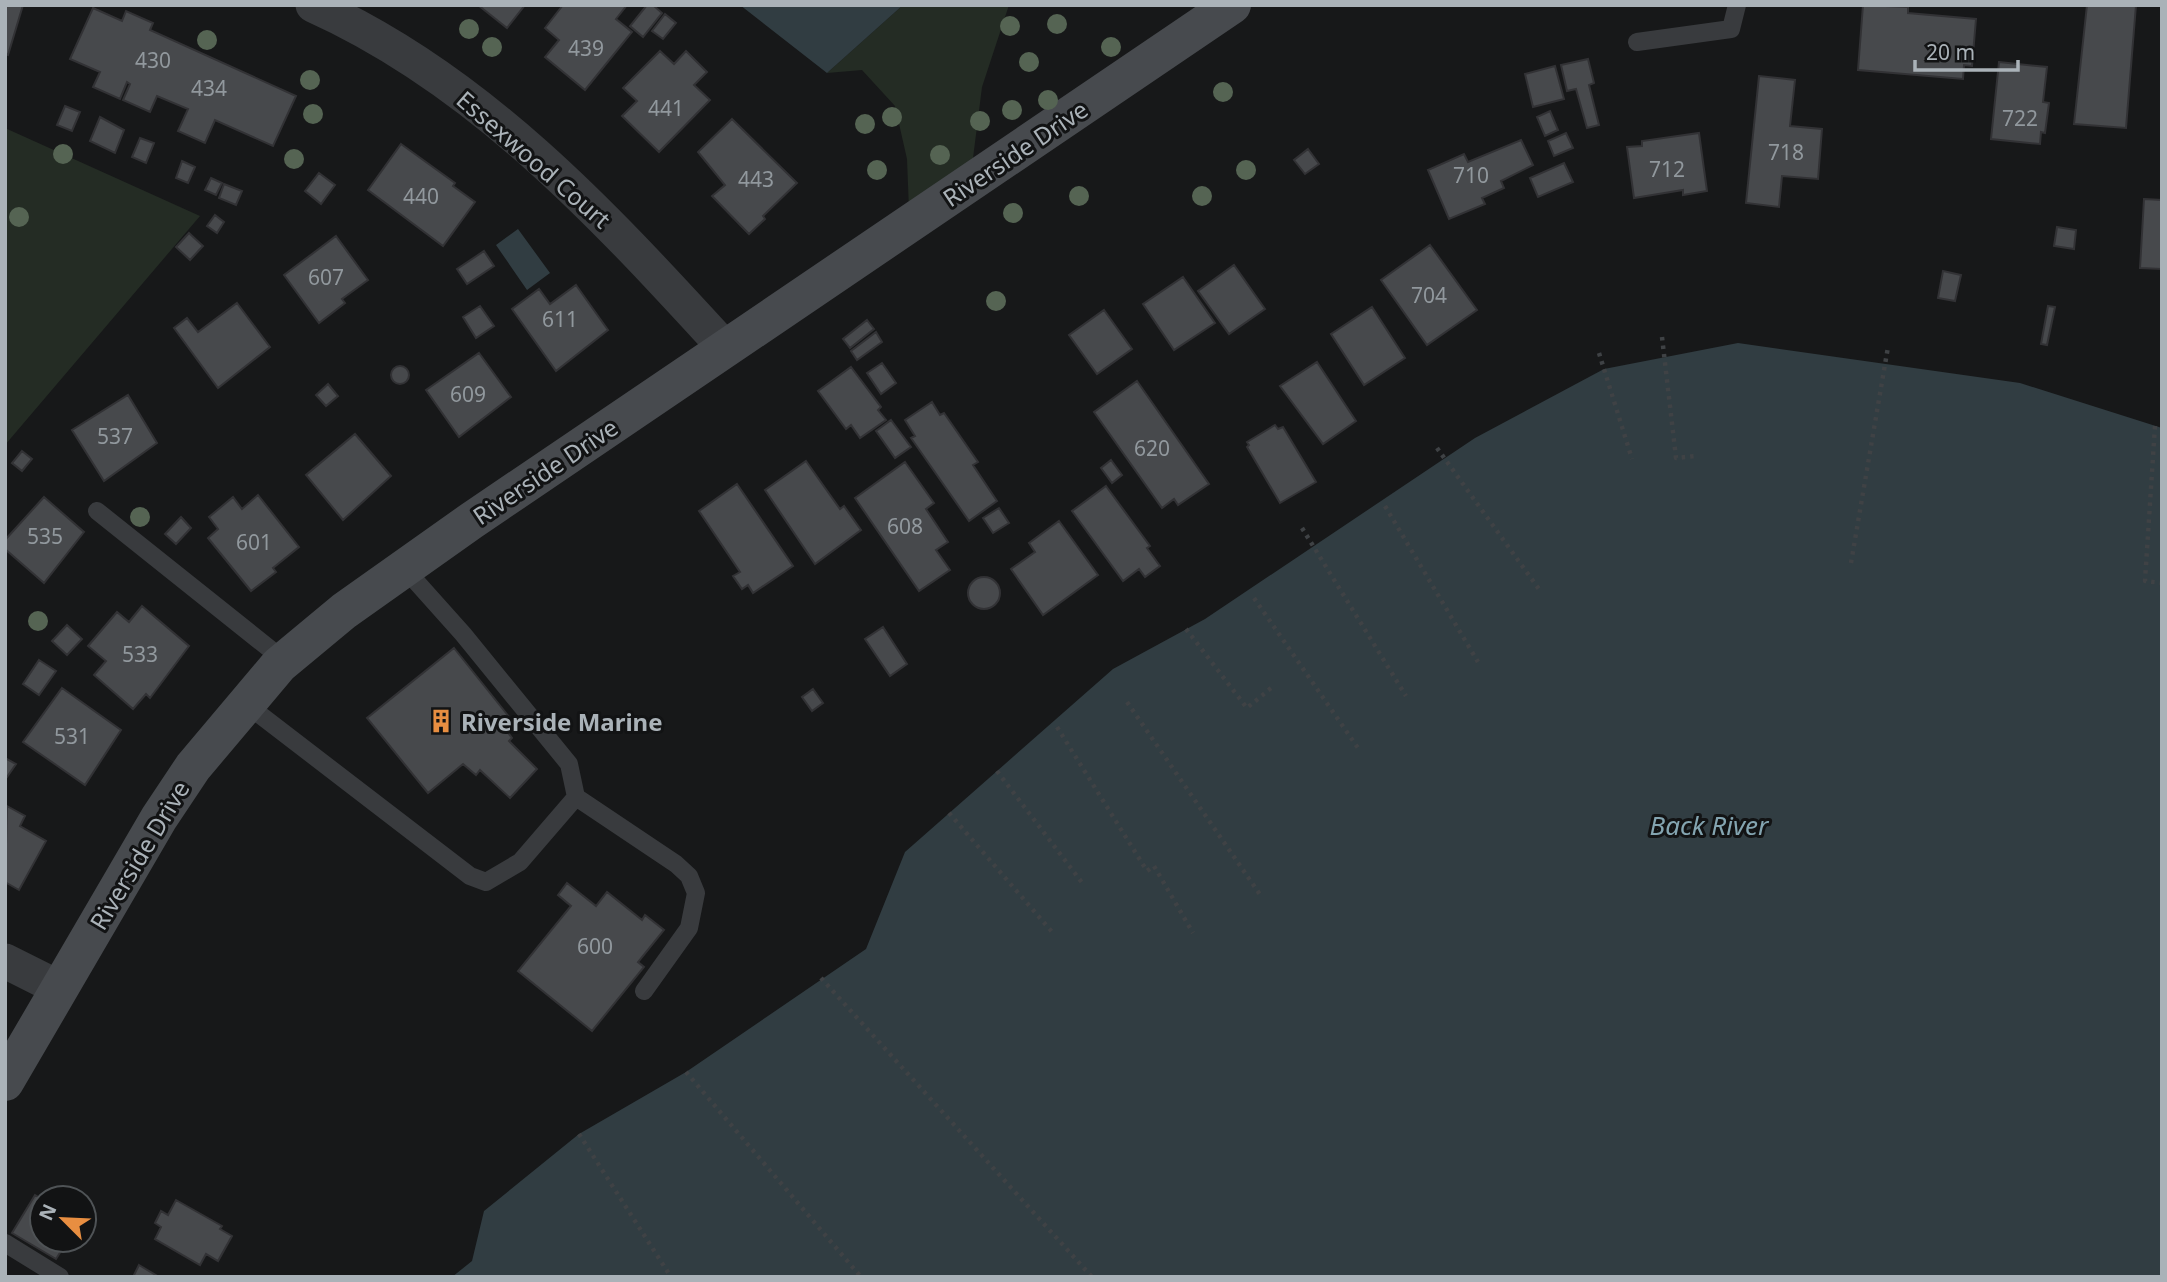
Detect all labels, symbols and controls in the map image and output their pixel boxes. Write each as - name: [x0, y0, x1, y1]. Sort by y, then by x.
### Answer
- scale bar: [1915, 28, 2018, 72]
- house number: 439: [568, 34, 604, 62]
- text: 20 m: [1926, 38, 1975, 66]
- house number: 430: [135, 46, 171, 74]
- house number: 434: [191, 74, 227, 102]
- street label: Essexwood Court: [450, 83, 618, 235]
- street label: Riverside Drive: [936, 92, 1094, 214]
- house number: 441: [648, 94, 684, 122]
- house number: 722: [2002, 104, 2038, 132]
- house number: 718: [1768, 138, 1804, 166]
- house number: 712: [1649, 155, 1685, 183]
- house number: 710: [1453, 161, 1489, 189]
- house number: 443: [738, 165, 774, 193]
- house number: 440: [403, 182, 439, 210]
- house number: 607: [308, 263, 344, 291]
- house number: 704: [1411, 281, 1447, 309]
- house number: 611: [542, 305, 578, 333]
- house number: 609: [450, 380, 486, 408]
- street label: Riverside Drive: [466, 410, 624, 532]
- house number: 537: [97, 422, 133, 450]
- house number: 620: [1134, 434, 1170, 462]
- house number: 608: [887, 512, 923, 540]
- house number: 535: [27, 522, 63, 550]
- house number: 601: [236, 528, 272, 556]
- house number: 533: [122, 640, 158, 668]
- place label: Riverside Marine: [461, 705, 662, 738]
- building icon: Riverside Marine: [427, 707, 455, 735]
- house number: 531: [54, 722, 90, 750]
- street label: Riverside Drive: [82, 774, 196, 936]
- water label: Back River: [1650, 807, 1770, 843]
- house number: 600: [577, 932, 613, 960]
- north arrow: [28, 1184, 98, 1254]
- text: N: [32, 1200, 62, 1224]

